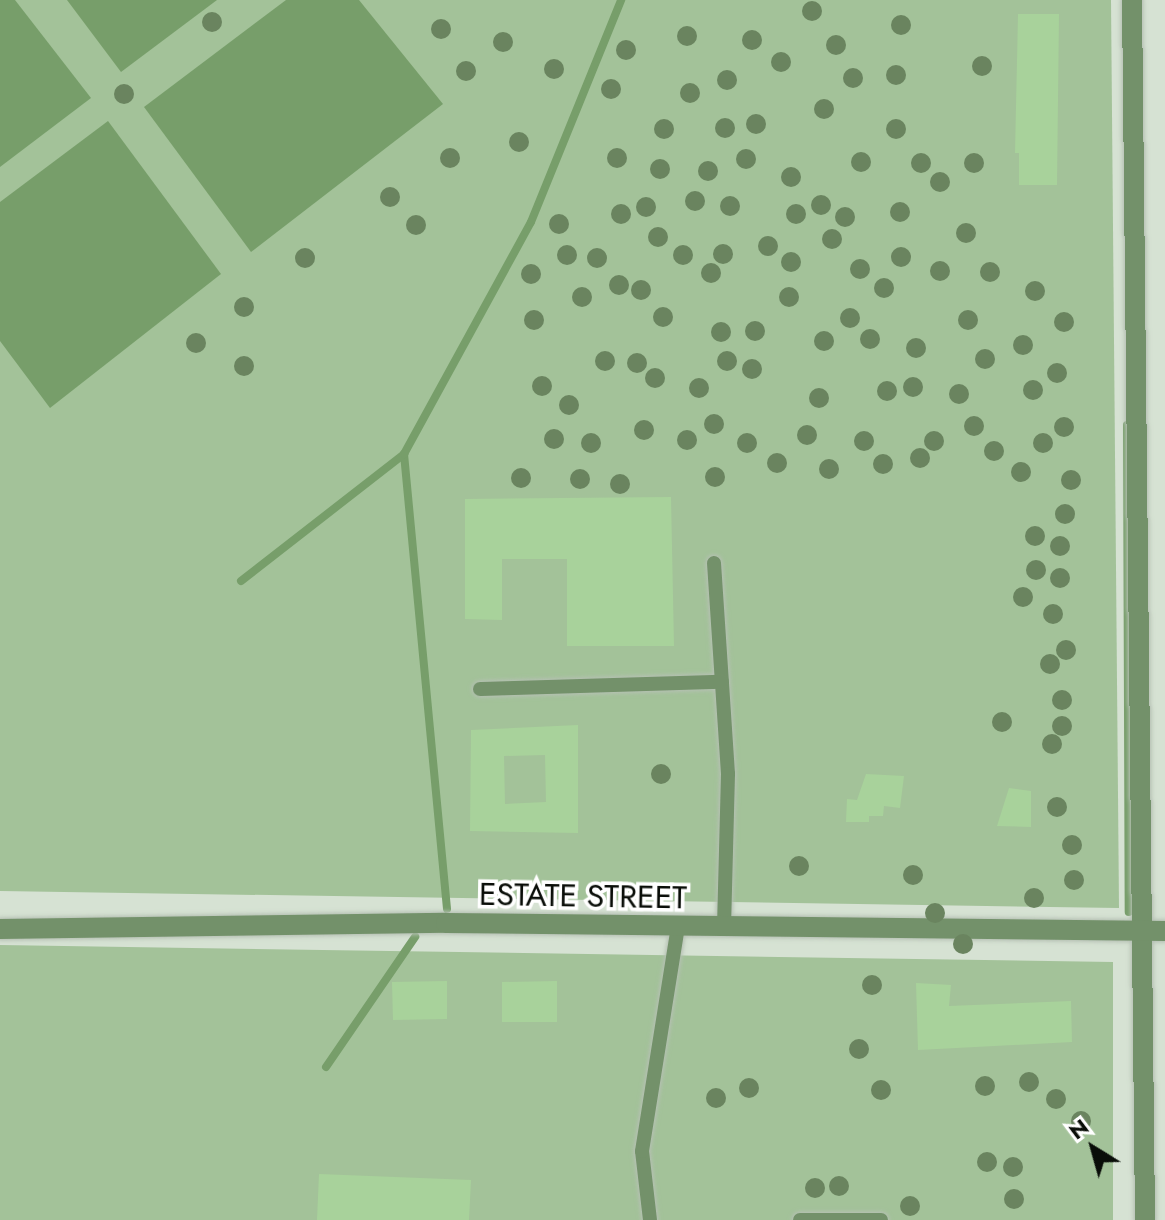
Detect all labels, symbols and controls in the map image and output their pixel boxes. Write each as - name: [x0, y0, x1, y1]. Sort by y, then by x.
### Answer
- street label: ESTATE STREET: [479, 875, 687, 917]
- north arrow: [1053, 1108, 1133, 1188]
- text: N: [1062, 1111, 1095, 1147]

